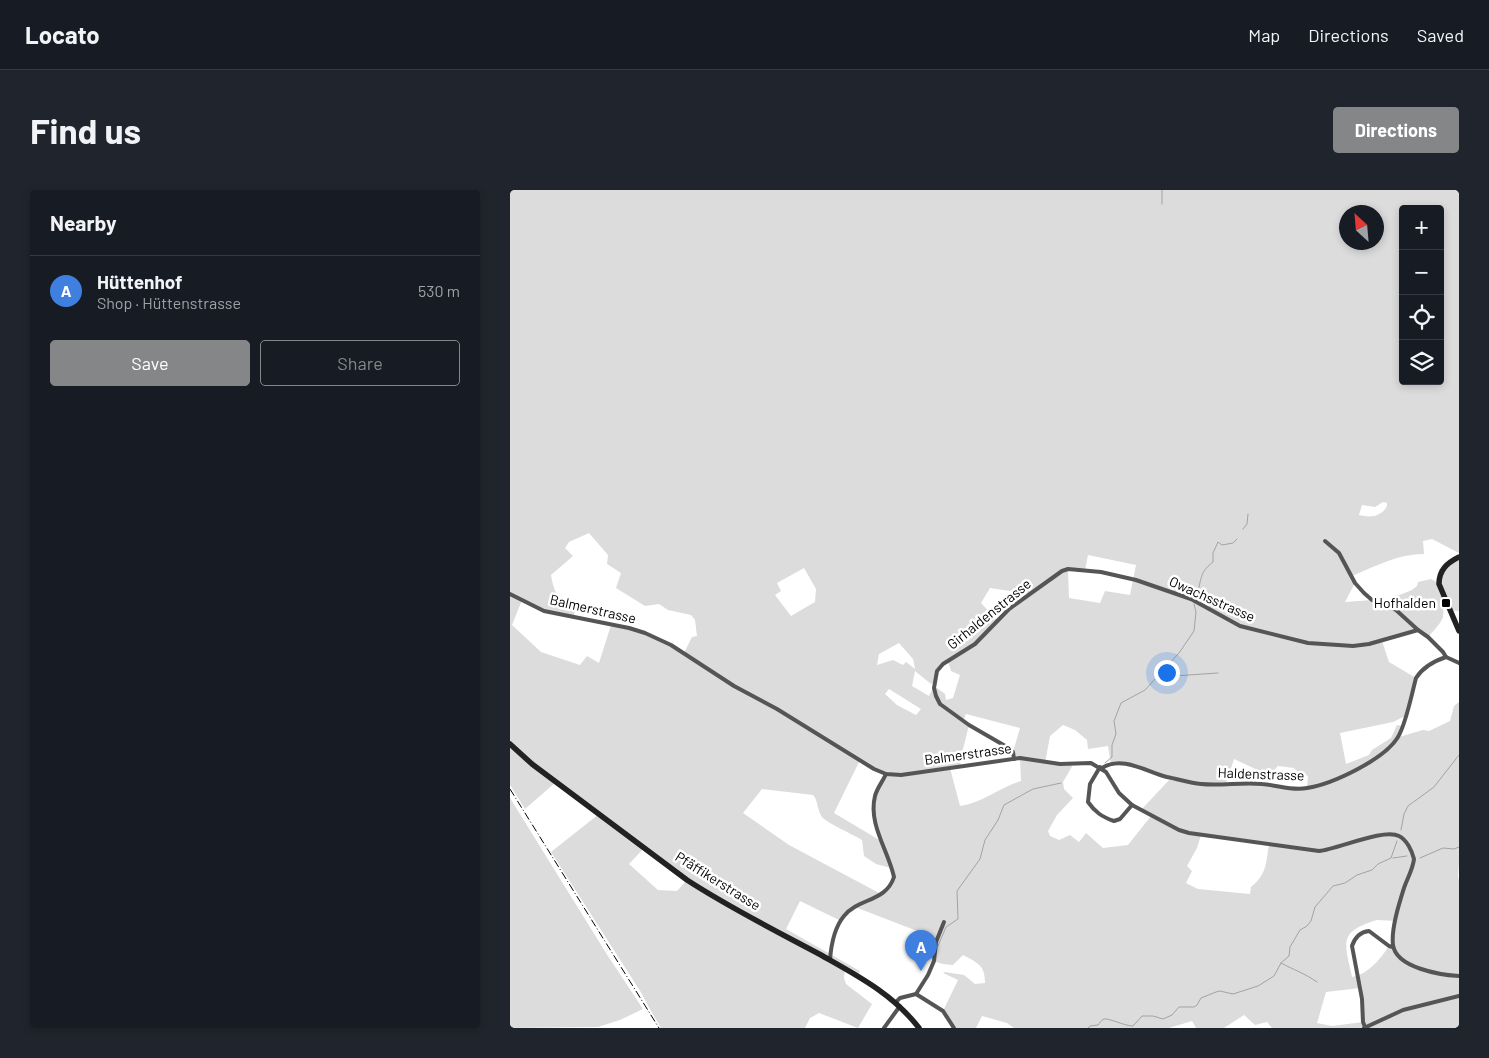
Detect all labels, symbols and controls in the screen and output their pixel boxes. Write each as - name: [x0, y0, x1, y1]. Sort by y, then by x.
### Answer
- text: Locato: [25, 20, 100, 49]
- text: Map: [1248, 24, 1280, 46]
- text: Directions: [1308, 24, 1389, 46]
- text: Saved: [1417, 24, 1464, 46]
- button: Directions: [1333, 107, 1459, 153]
- text: Find us: [30, 109, 141, 151]
- north arrow: [1339, 205, 1384, 250]
- map controls: [1399, 205, 1444, 385]
- button: +: [1399, 205, 1444, 250]
- text: Nearby: [50, 210, 116, 235]
- button: −: [1399, 250, 1444, 295]
- text: Hüttenhof: [97, 270, 182, 293]
- text: A: [61, 281, 71, 300]
- text: 530 m: [418, 281, 460, 300]
- text: Shop · Hüttenstrasse: [97, 293, 241, 312]
- button: locate: [1399, 295, 1444, 340]
- button: Save: [50, 340, 250, 386]
- button: Share: [260, 340, 460, 386]
- button: layers: [1399, 340, 1444, 385]
- street label: Owachsstrasse: [1167, 572, 1258, 625]
- street label: Girhaldenstrasse: [943, 575, 1034, 652]
- street label: Balmerstrasse: [548, 590, 638, 627]
- place label: Hofhalden: [1374, 594, 1436, 611]
- marker: Hofhalden: [1440, 597, 1452, 609]
- your location: [1154, 660, 1180, 686]
- street label: Balmerstrasse: [923, 739, 1013, 768]
- street label: Haldenstrasse: [1217, 763, 1305, 784]
- street label: Pfäffikerstrasse: [672, 848, 764, 914]
- pin: A: [905, 930, 937, 971]

